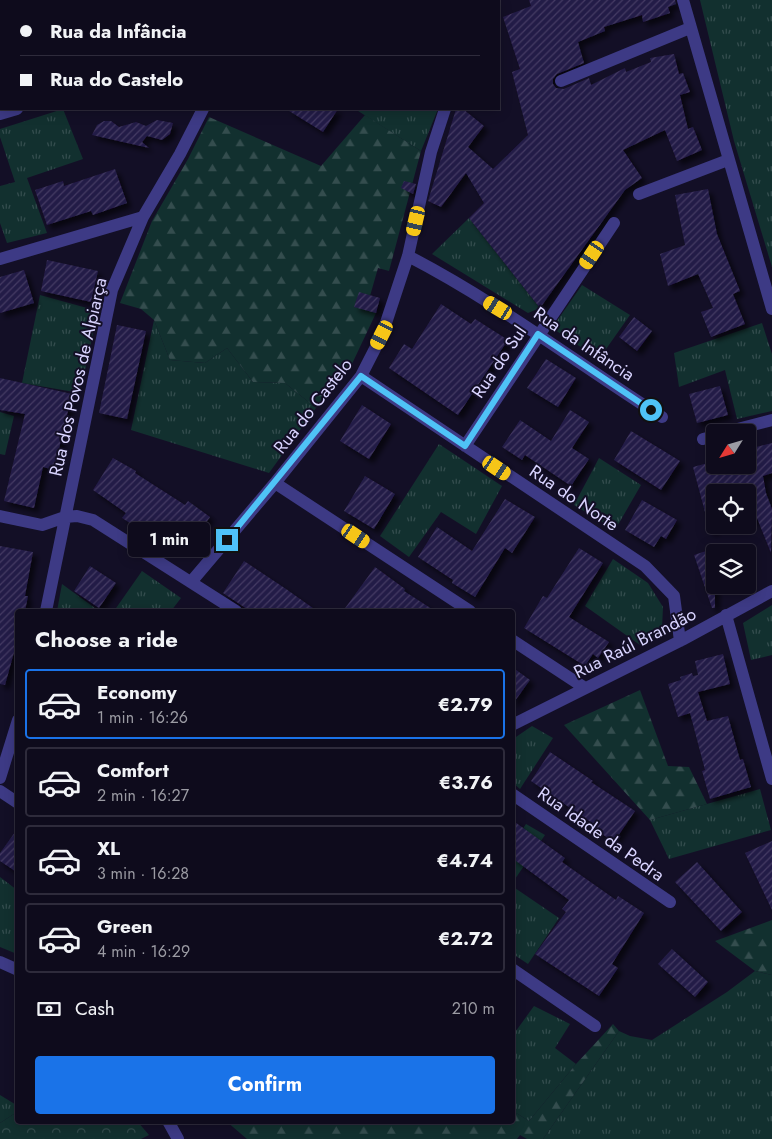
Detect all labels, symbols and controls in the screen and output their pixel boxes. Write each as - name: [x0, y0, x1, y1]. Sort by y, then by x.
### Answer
- text: Rua da Infância: [50, 18, 187, 45]
- text: Rua do Castelo: [50, 66, 183, 93]
- car: [405, 205, 426, 237]
- car: [577, 238, 606, 272]
- street label: Rua dos Povos de Alpiarça: [42, 275, 114, 479]
- car: [481, 294, 514, 322]
- street label: Rua da Infância: [528, 300, 640, 388]
- car: [368, 318, 395, 352]
- street label: Rua do Sul: [465, 321, 533, 403]
- street label: Rua do Castelo: [267, 353, 359, 459]
- route start: [640, 399, 662, 421]
- north arrow: [706, 424, 756, 474]
- map controls: [706, 424, 756, 594]
- car: [480, 453, 513, 483]
- street label: Rua do Norte: [524, 459, 624, 537]
- button: locate: [706, 484, 756, 534]
- car: [339, 521, 372, 551]
- callout: 1 min: [127, 522, 210, 558]
- text: 1 min: [149, 528, 189, 551]
- route end: [216, 529, 238, 551]
- button: layers: [706, 544, 756, 594]
- street label: Rua Raúl Brandão: [569, 601, 701, 685]
- text: Choose a ride: [35, 623, 178, 655]
- text: Economy: [97, 679, 177, 706]
- icon: car: [37, 682, 82, 727]
- text: €2.79: [438, 691, 493, 718]
- text: 1 min · 16:26: [97, 706, 188, 729]
- text: Comfort: [97, 757, 169, 784]
- icon: car: [37, 760, 82, 805]
- text: €3.76: [439, 769, 493, 796]
- street label: Rua Idade da Pedra: [532, 780, 670, 888]
- text: 2 min · 16:27: [97, 784, 189, 807]
- text: XL: [97, 835, 120, 862]
- icon: car: [37, 838, 82, 883]
- text: €4.74: [436, 847, 493, 874]
- text: 3 min · 16:28: [97, 862, 189, 885]
- text: Green: [97, 913, 153, 940]
- icon: car: [37, 916, 82, 961]
- text: €2.72: [438, 925, 493, 952]
- text: 4 min · 16:29: [97, 940, 190, 963]
- icon: cash: [35, 995, 63, 1023]
- text: Cash: [75, 995, 115, 1022]
- text: 210 m: [452, 997, 495, 1020]
- button: Confirm: [35, 1056, 495, 1114]

